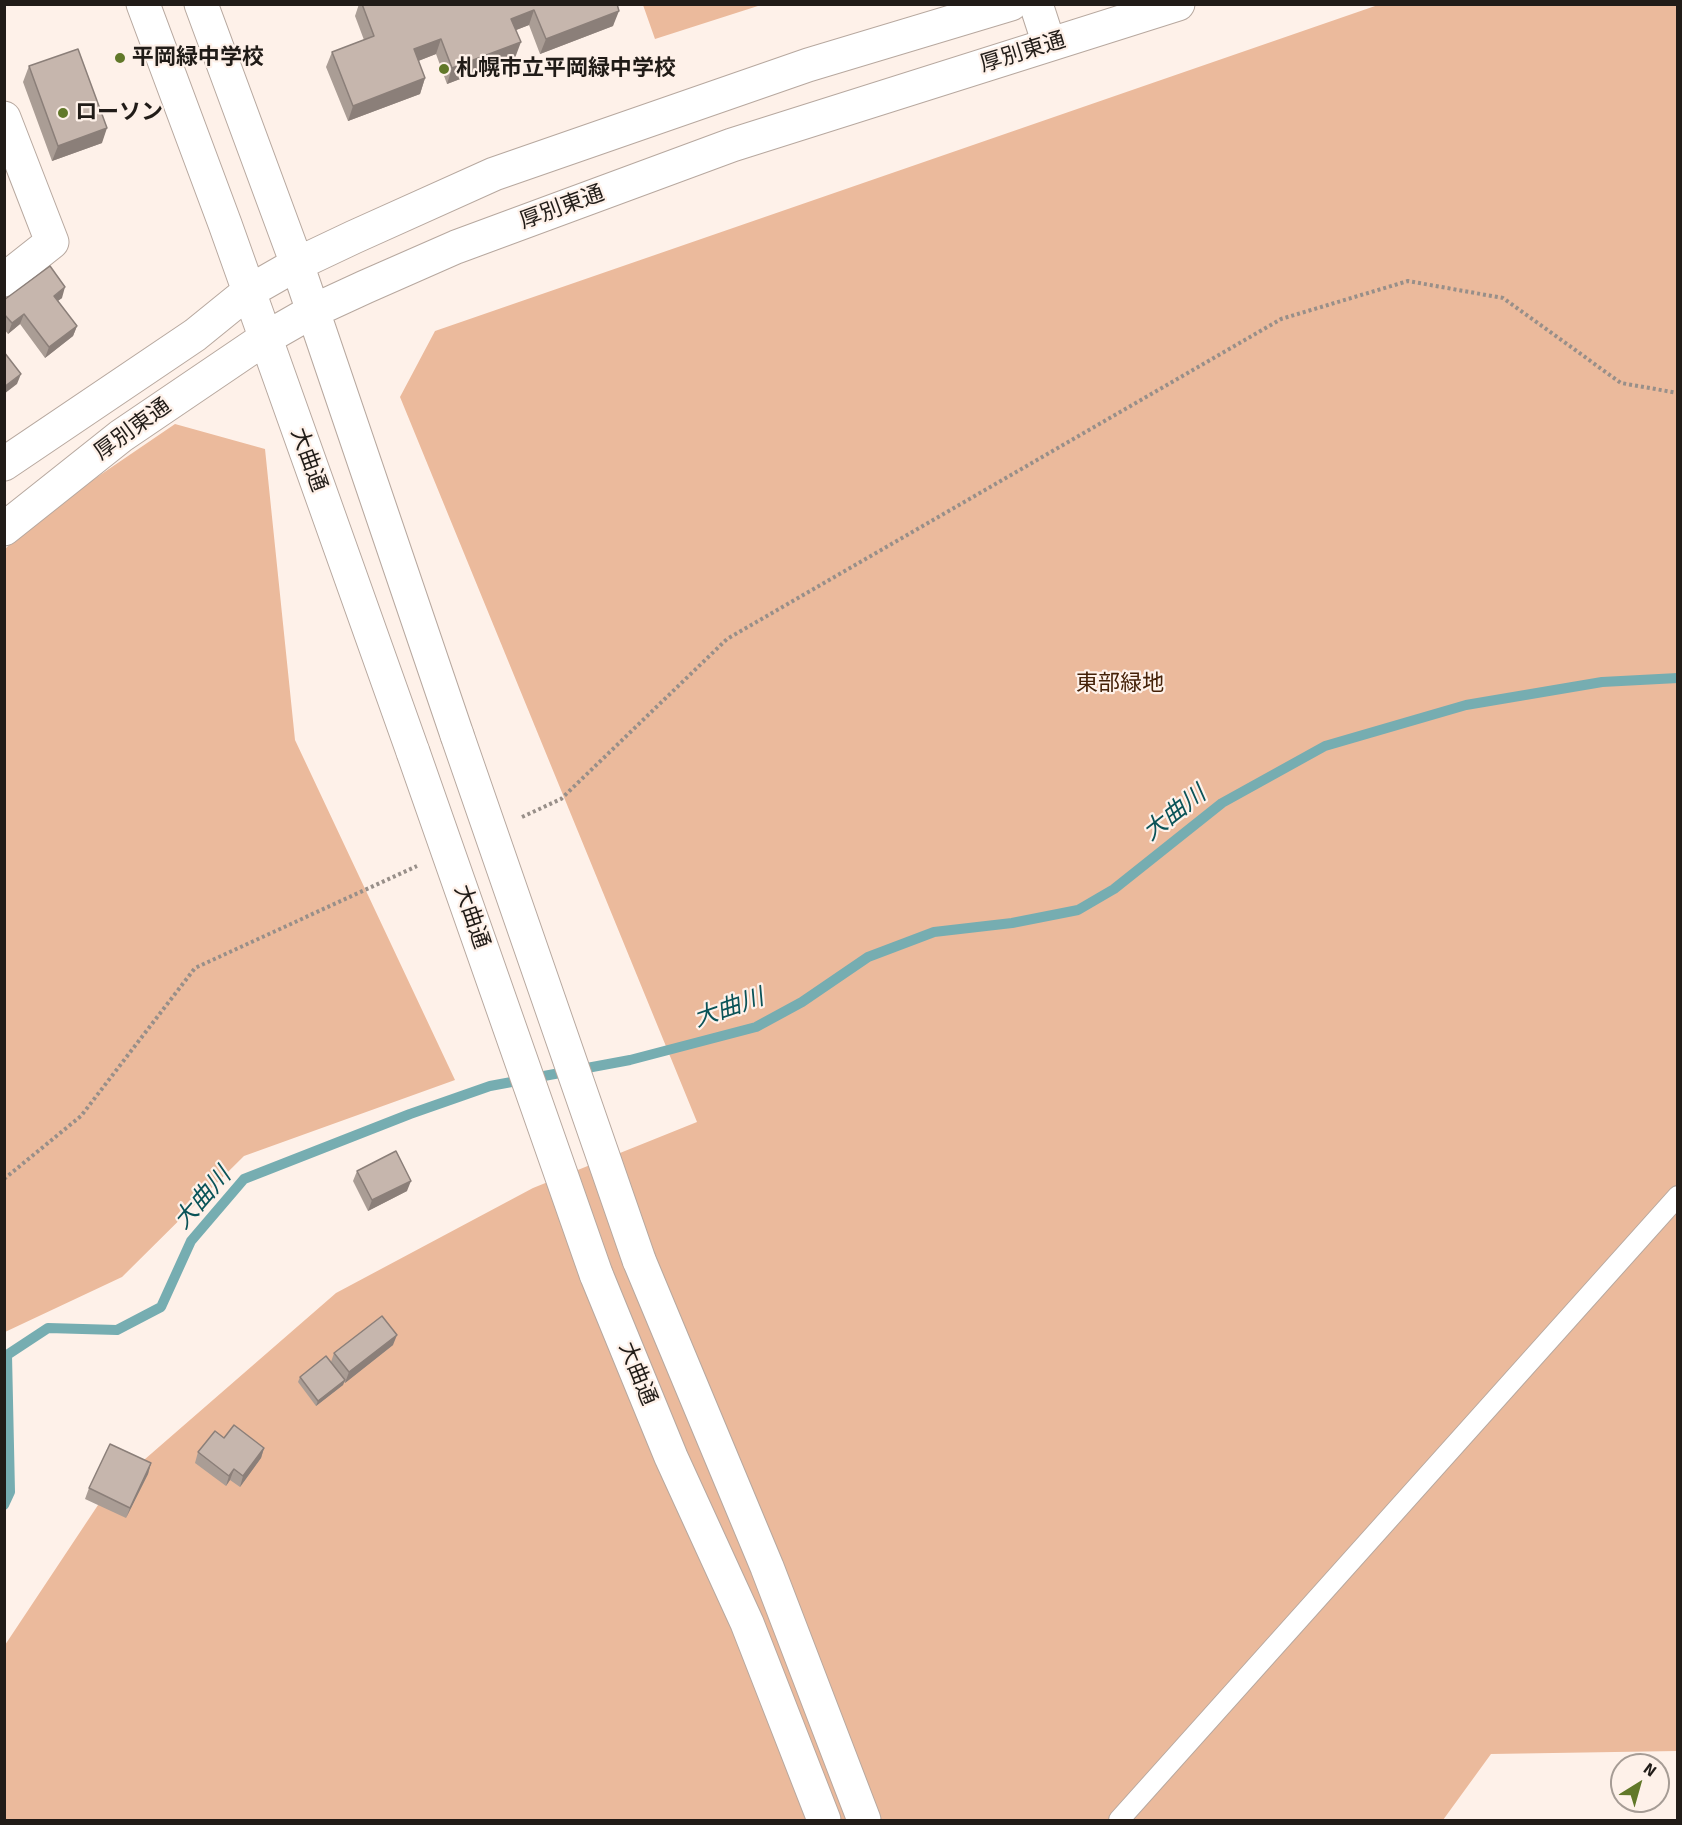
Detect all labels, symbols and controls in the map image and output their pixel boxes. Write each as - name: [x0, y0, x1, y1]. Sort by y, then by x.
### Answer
- street label: 厚別東通: [977, 28, 1069, 78]
- place label: 平岡緑中学校: [132, 45, 264, 71]
- marker: 平岡緑中学校: [113, 51, 127, 65]
- place label: 札幌市立平岡緑中学校: [456, 56, 676, 82]
- marker: 札幌市立平岡緑中学校: [437, 62, 451, 76]
- place label: ローソン: [75, 100, 163, 126]
- marker: ローソン: [56, 106, 70, 120]
- street label: 厚別東通: [516, 181, 608, 235]
- street label: 厚別東通: [90, 393, 176, 467]
- street label: 大曲通: [284, 424, 332, 496]
- park label: 東部緑地: [1076, 671, 1164, 697]
- water label: 大曲川: [1138, 780, 1212, 848]
- street label: 大曲通: [448, 882, 494, 952]
- water label: 大曲川: [690, 984, 768, 1034]
- water label: 大曲川: [169, 1162, 237, 1236]
- street label: 大曲通: [612, 1338, 662, 1410]
- north arrow: [1610, 1753, 1670, 1813]
- text: N: [1639, 1759, 1660, 1782]

